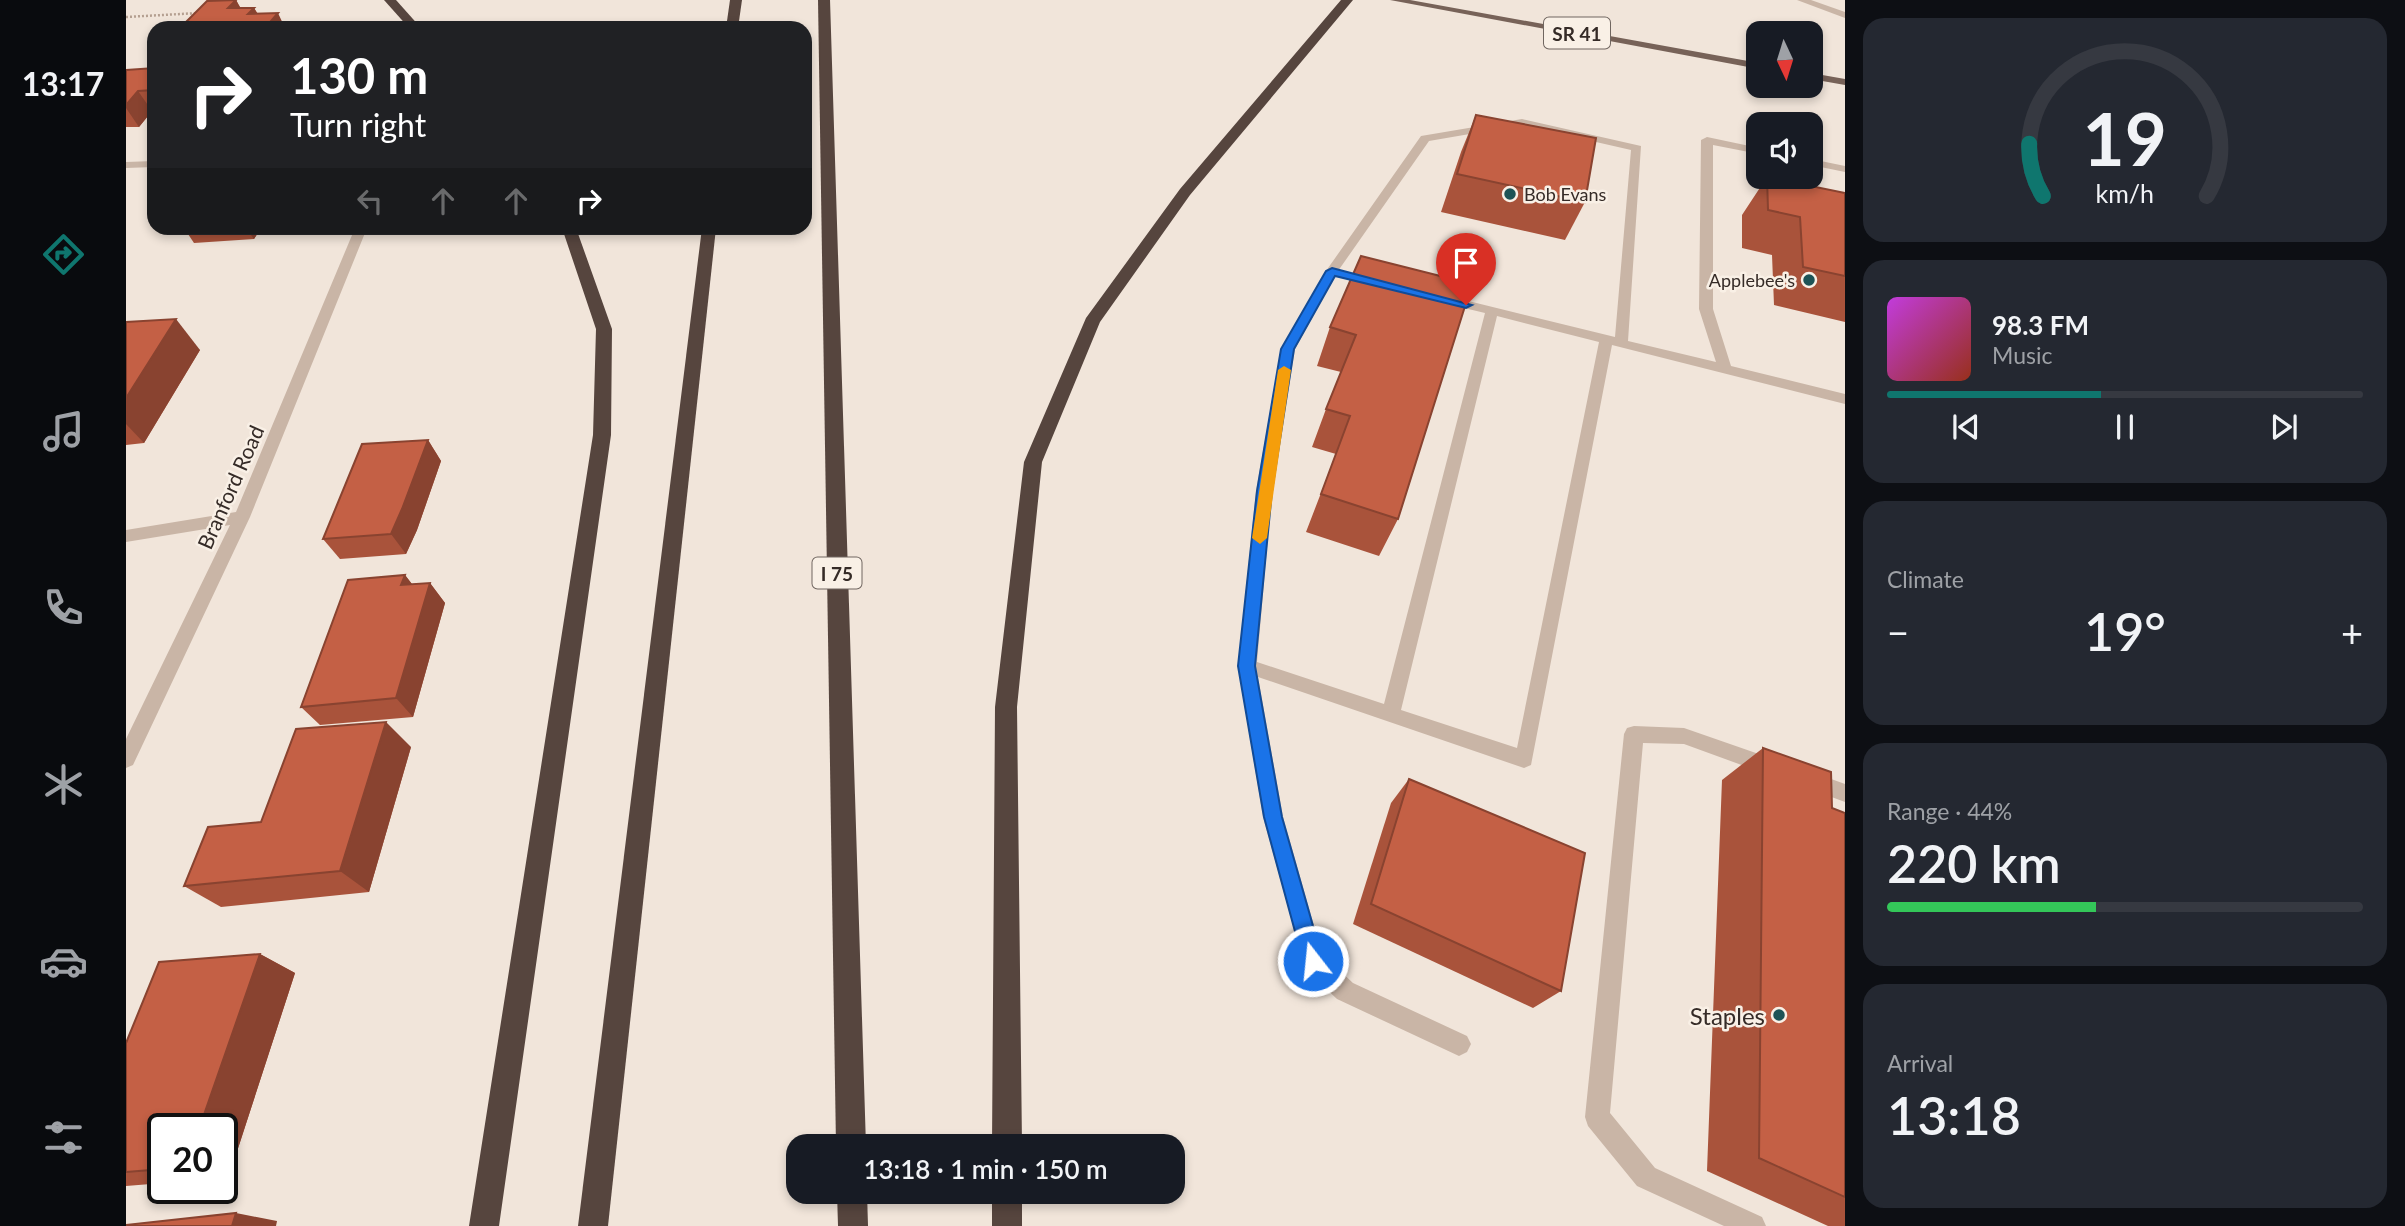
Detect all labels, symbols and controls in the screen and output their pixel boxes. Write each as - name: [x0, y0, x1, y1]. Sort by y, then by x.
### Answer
- road number: SR 41: [1544, 18, 1610, 48]
- north arrow: [1746, 21, 1824, 98]
- map controls: [1746, 21, 1823, 189]
- text: 130 m: [290, 46, 428, 104]
- icon: right: [175, 49, 266, 140]
- text: 13:17: [22, 64, 104, 103]
- text: 19: [2083, 94, 2167, 182]
- text: Turn right: [290, 105, 426, 144]
- button: sound: [1746, 112, 1823, 189]
- text: km/h: [2096, 178, 2154, 208]
- icon: left: [351, 182, 389, 220]
- icon: ahead: [424, 182, 462, 220]
- icon: ahead: [497, 182, 535, 220]
- icon: right: [570, 182, 608, 220]
- place label: Bob Evans: [1524, 183, 1606, 205]
- marker: Bob Evans: [1502, 186, 1518, 202]
- icon: directions: [39, 230, 88, 279]
- pin: [1436, 233, 1496, 305]
- icon: arrive: [1447, 244, 1485, 282]
- place label: Applebee's: [1709, 269, 1795, 291]
- marker: Applebee's: [1801, 272, 1817, 288]
- text: 98.3 FM: [1992, 309, 2089, 341]
- text: Music: [1992, 341, 2052, 369]
- icon: music: [39, 407, 88, 456]
- icon: previous: [1947, 408, 1985, 446]
- icon: pause: [2106, 408, 2144, 446]
- icon: next: [2265, 408, 2303, 446]
- street label: Branford Road: [192, 421, 268, 553]
- road number: I 75: [812, 558, 862, 588]
- text: Climate: [1887, 565, 1964, 593]
- icon: phone: [39, 583, 88, 632]
- text: 19°: [2084, 600, 2166, 662]
- text: −: [1887, 609, 1909, 655]
- text: +: [2341, 609, 2363, 655]
- icon: climate: [39, 760, 88, 809]
- text: Range · 44%: [1887, 797, 2012, 825]
- text: 220 km: [1887, 832, 2061, 894]
- position arrow: [1276, 924, 1350, 998]
- icon: car: [39, 937, 88, 986]
- place label: Staples: [1690, 1001, 1765, 1030]
- marker: Staples: [1771, 1007, 1787, 1023]
- text: Arrival: [1887, 1049, 1953, 1077]
- text: 13:18: [1887, 1084, 2021, 1146]
- icon: filters: [39, 1113, 88, 1162]
- speed limit sign: 20: [147, 1113, 238, 1204]
- text: 13:18 · 1 min · 150 m: [863, 1153, 1108, 1185]

